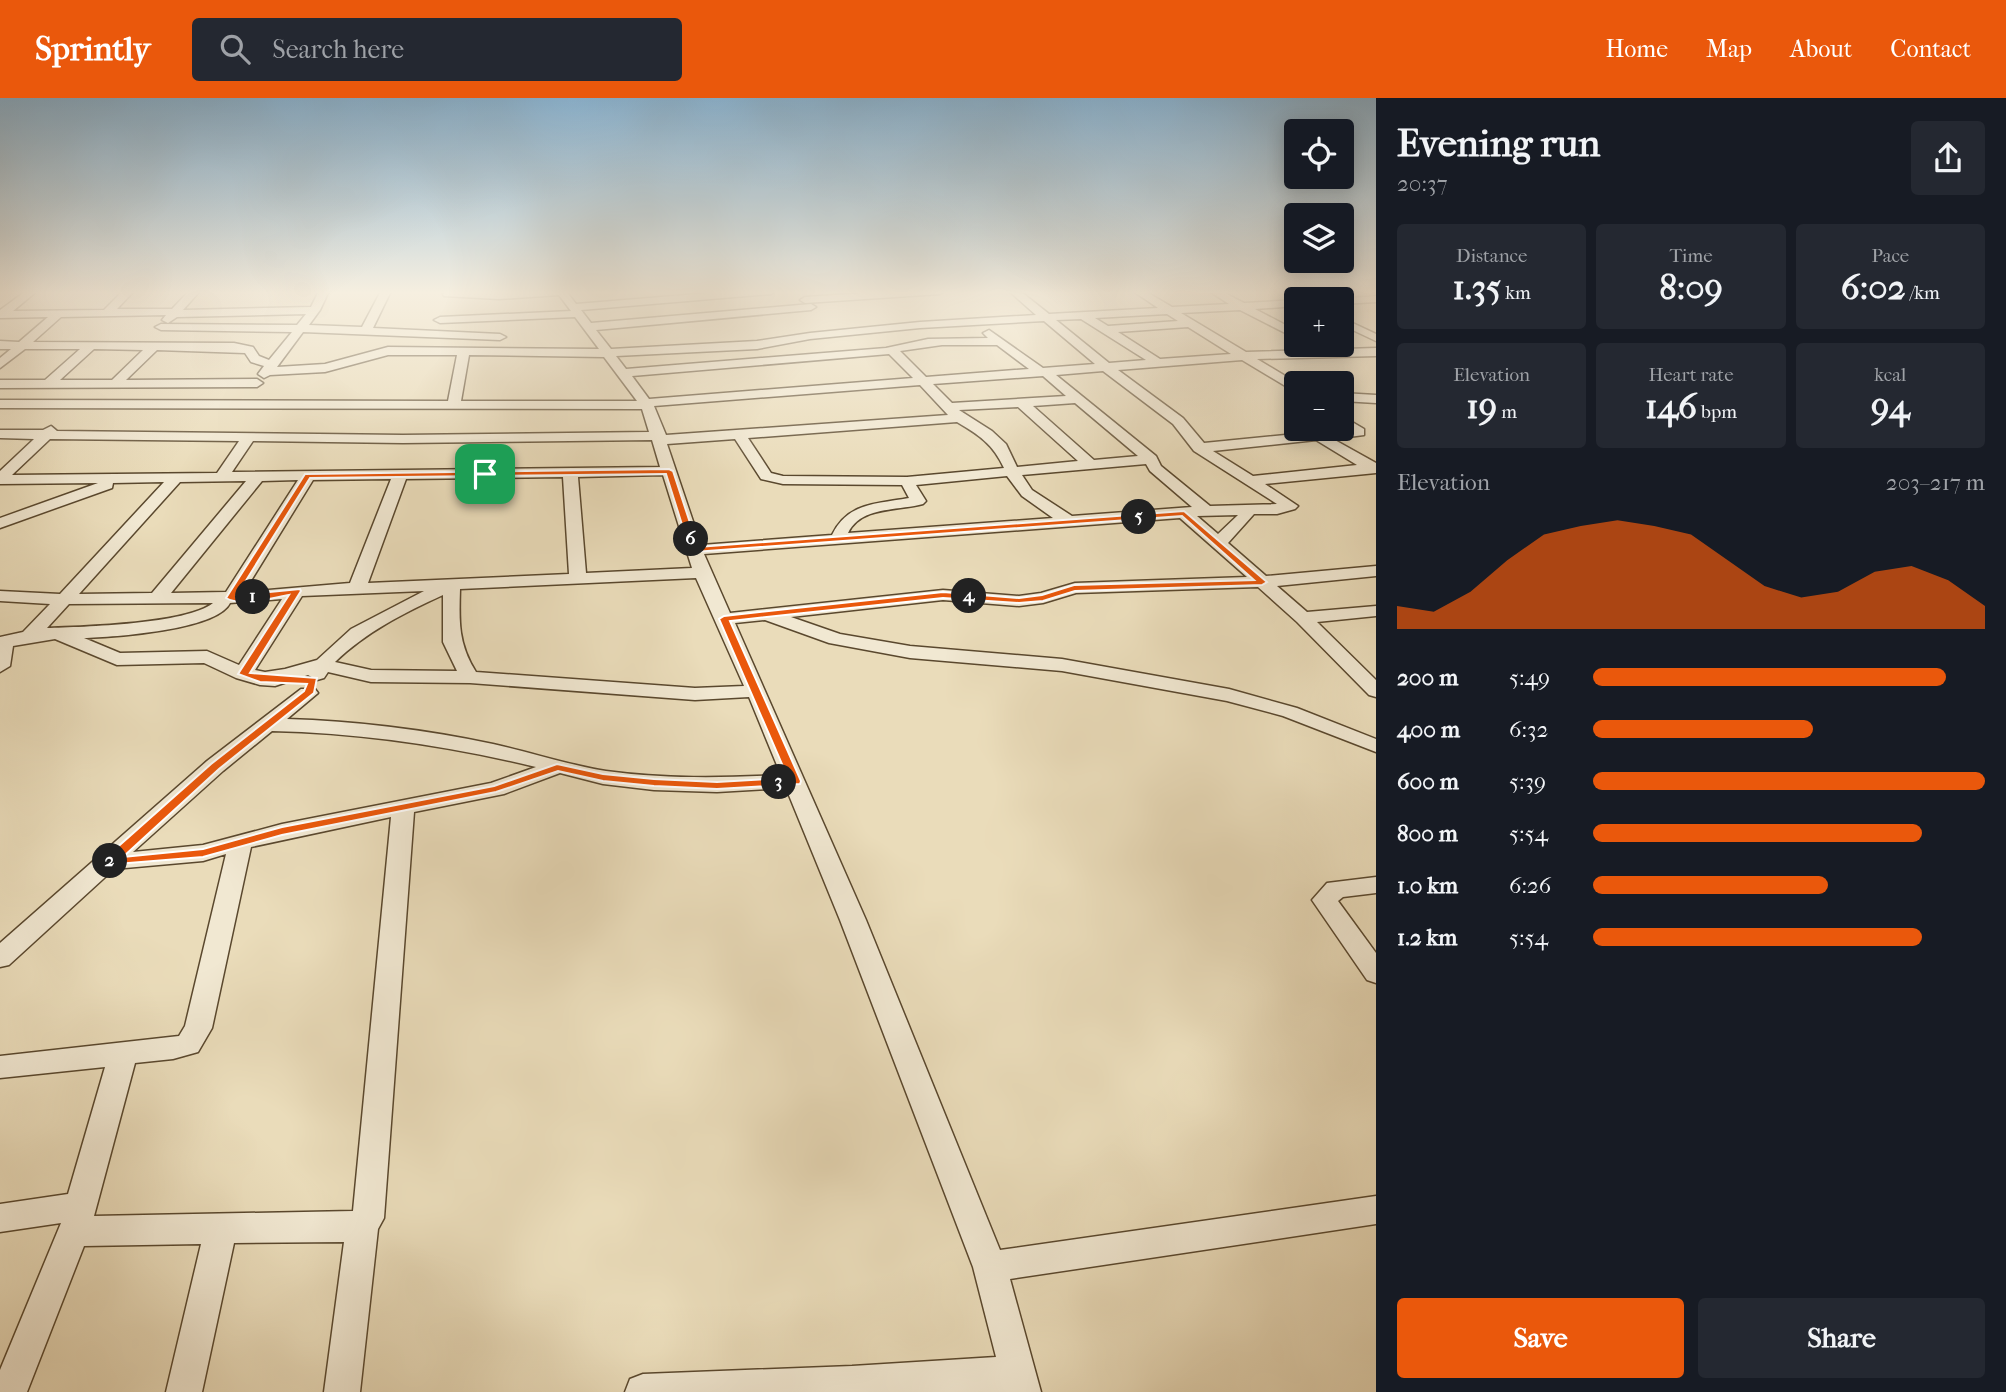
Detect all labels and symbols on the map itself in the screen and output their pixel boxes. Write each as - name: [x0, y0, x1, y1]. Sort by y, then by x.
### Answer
- pin: [455, 444, 515, 504]
- pin: 5: [1122, 500, 1156, 534]
- pin: 6: [674, 522, 708, 556]
- pin: 4: [951, 578, 986, 614]
- pin: 1: [236, 580, 270, 614]
- pin: 3: [762, 764, 796, 800]
- pin: 2: [92, 844, 128, 878]

